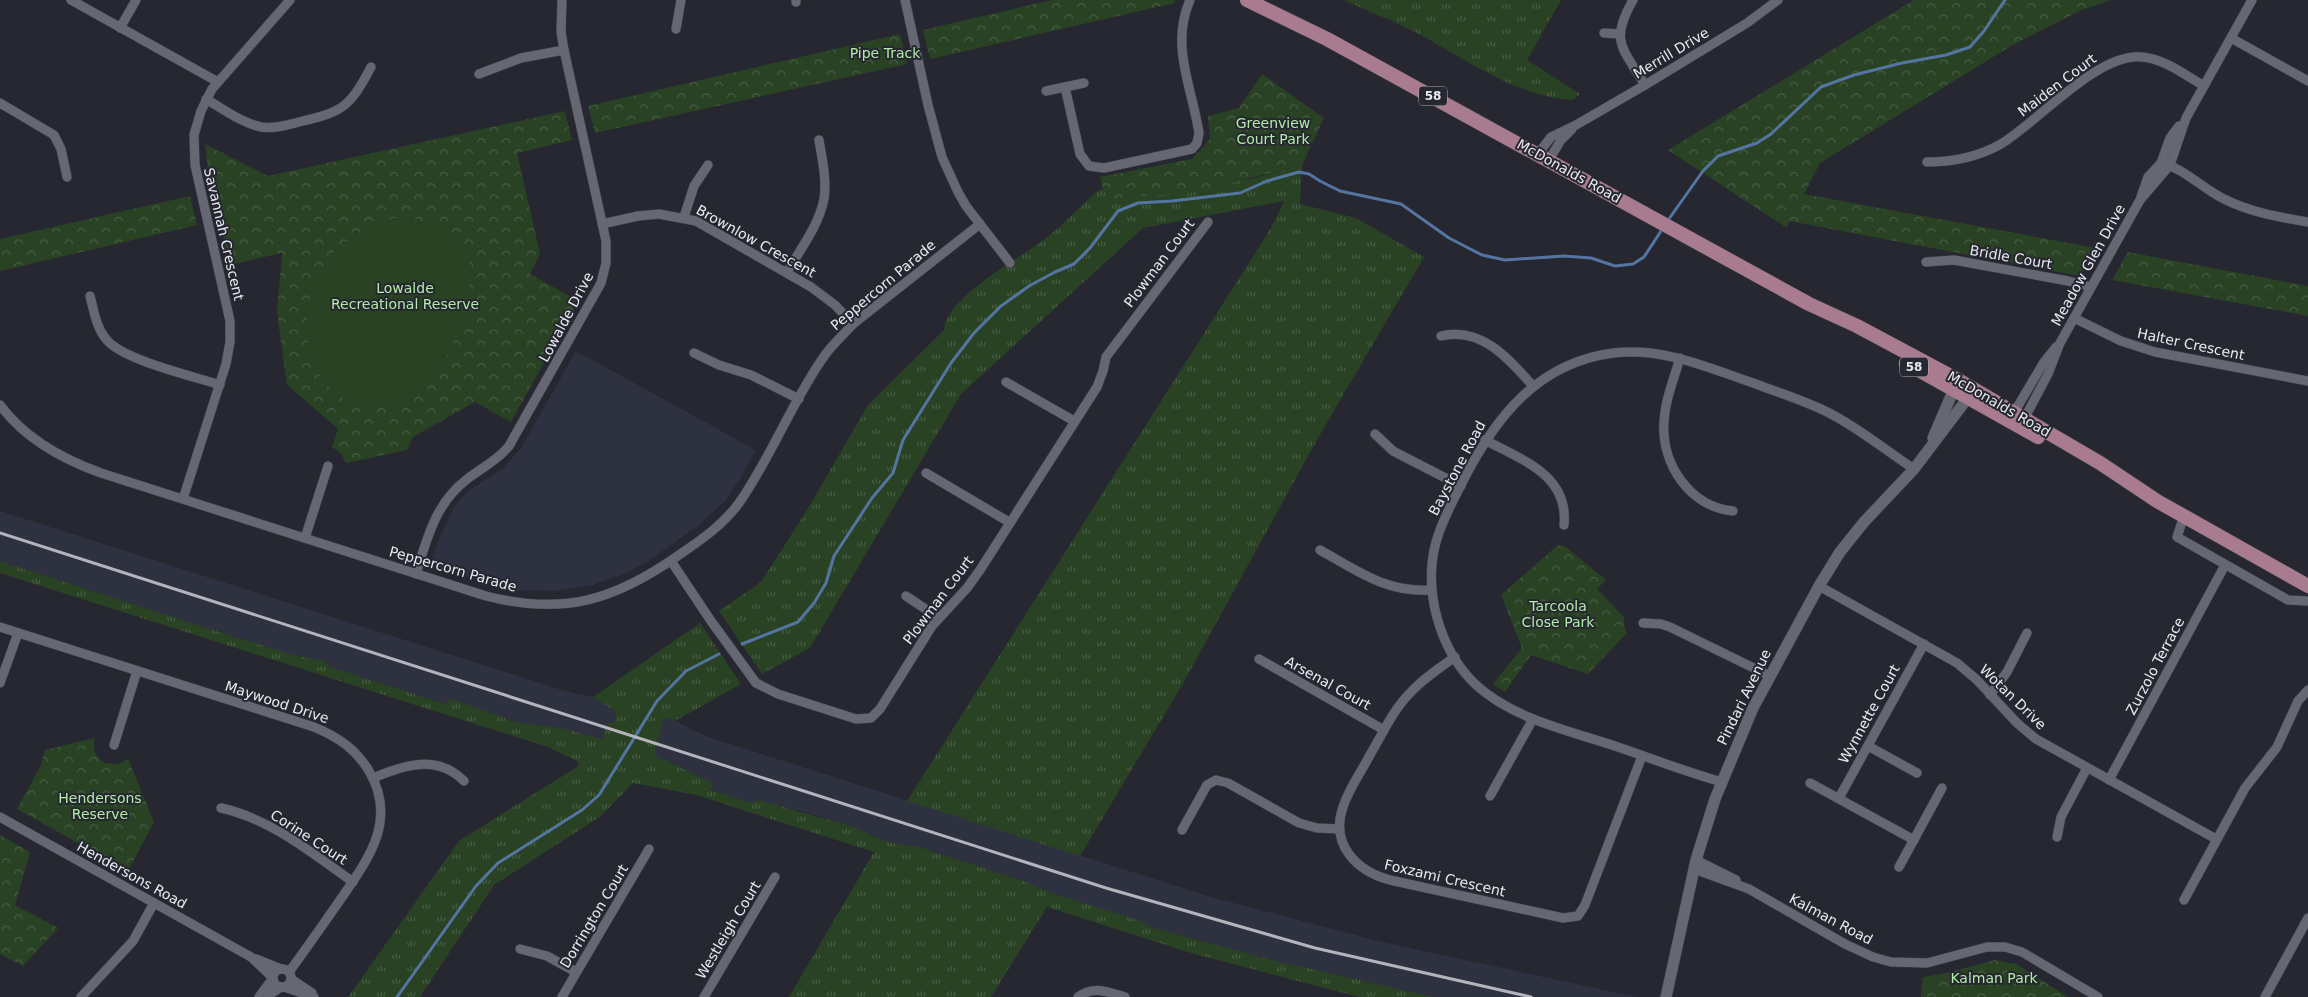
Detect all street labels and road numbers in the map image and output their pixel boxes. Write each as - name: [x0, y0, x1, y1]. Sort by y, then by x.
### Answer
- street label: Merrill Drive: [1630, 24, 1712, 82]
- street label: Maiden Court: [2015, 50, 2100, 120]
- road number: 58: [1419, 86, 1447, 105]
- street label: McDonalds Road: [1514, 136, 1624, 206]
- street label: Savannah Crescent: [201, 166, 247, 302]
- street label: Brownlow Crescent: [693, 201, 819, 281]
- street label: Meadow Glen Drive: [2048, 201, 2128, 329]
- street label: Plowman Court: [1121, 215, 1198, 310]
- street label: Peppercorn Parade: [827, 237, 939, 333]
- street label: Bridle Court: [1968, 242, 2054, 272]
- street label: Lowalde Drive: [536, 269, 596, 365]
- street label: Halter Crescent: [2136, 325, 2247, 363]
- road number: 58: [1900, 358, 1928, 377]
- street label: McDonalds Road: [1945, 368, 2053, 440]
- street label: Baystone Road: [1425, 418, 1489, 518]
- street label: Peppercorn Parade: [387, 543, 519, 595]
- street label: Plowman Court: [900, 552, 977, 647]
- street label: Zurzolo Terrace: [2123, 615, 2187, 717]
- street label: Pindari Avenue: [1714, 647, 1774, 747]
- street label: Arsenal Court: [1282, 653, 1374, 713]
- street label: Wynnette Court: [1835, 661, 1903, 766]
- street label: Wotan Drive: [1976, 661, 2050, 733]
- street label: Maywood Drive: [223, 678, 331, 726]
- street label: Corine Court: [268, 806, 351, 868]
- street label: Hendersons Road: [74, 838, 190, 912]
- street label: Foxzami Crescent: [1383, 856, 1508, 900]
- street label: Dorrington Court: [557, 861, 632, 971]
- street label: Westleigh Court: [692, 878, 764, 982]
- street label: Kalman Road: [1787, 890, 1875, 948]

